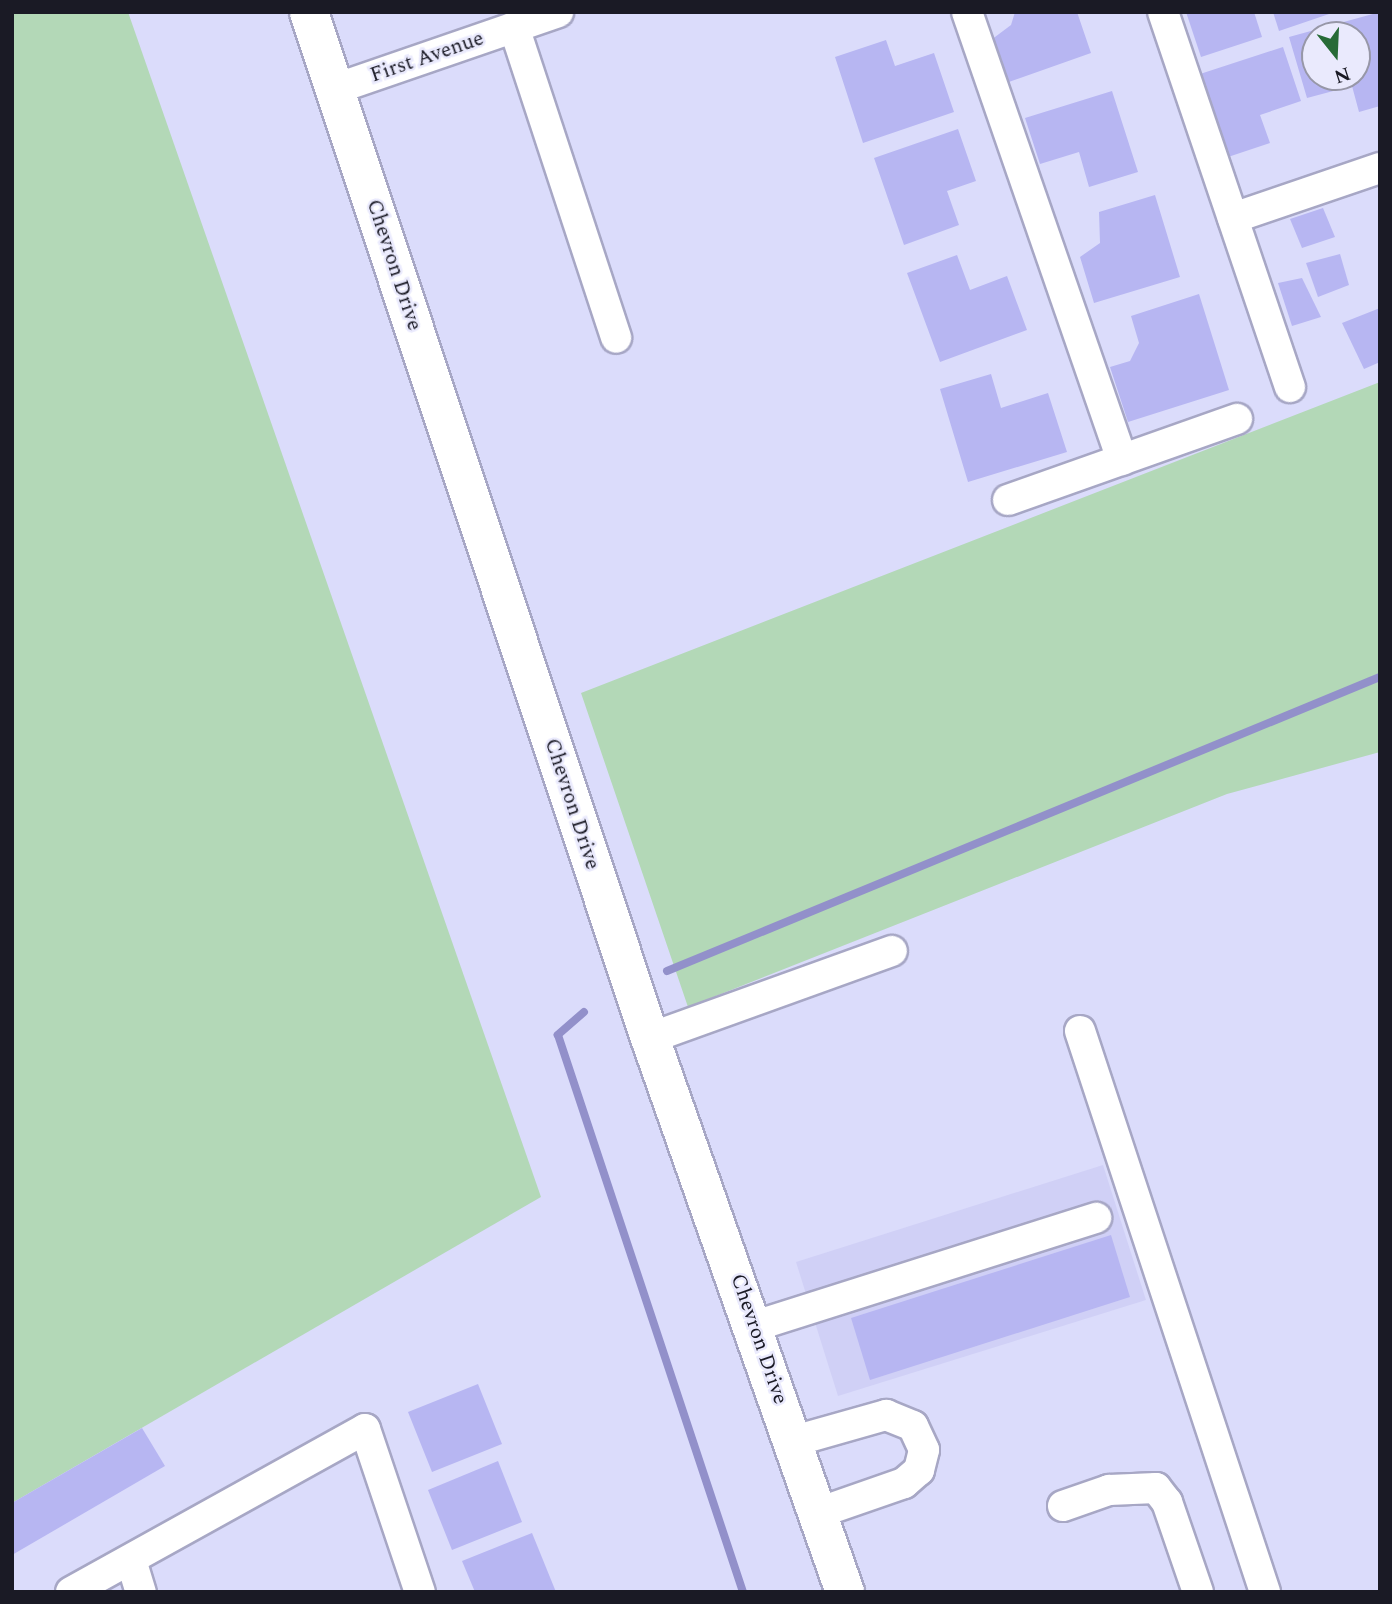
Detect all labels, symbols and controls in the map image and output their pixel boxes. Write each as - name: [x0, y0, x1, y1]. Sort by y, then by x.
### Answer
- north arrow: [1301, 21, 1371, 91]
- street label: First Avenue: [367, 26, 487, 88]
- text: N: [1330, 58, 1354, 91]
- street label: Chevron Drive: [361, 196, 427, 334]
- street label: Chevron Drive: [539, 735, 605, 873]
- street label: Chevron Drive: [725, 1270, 793, 1408]

